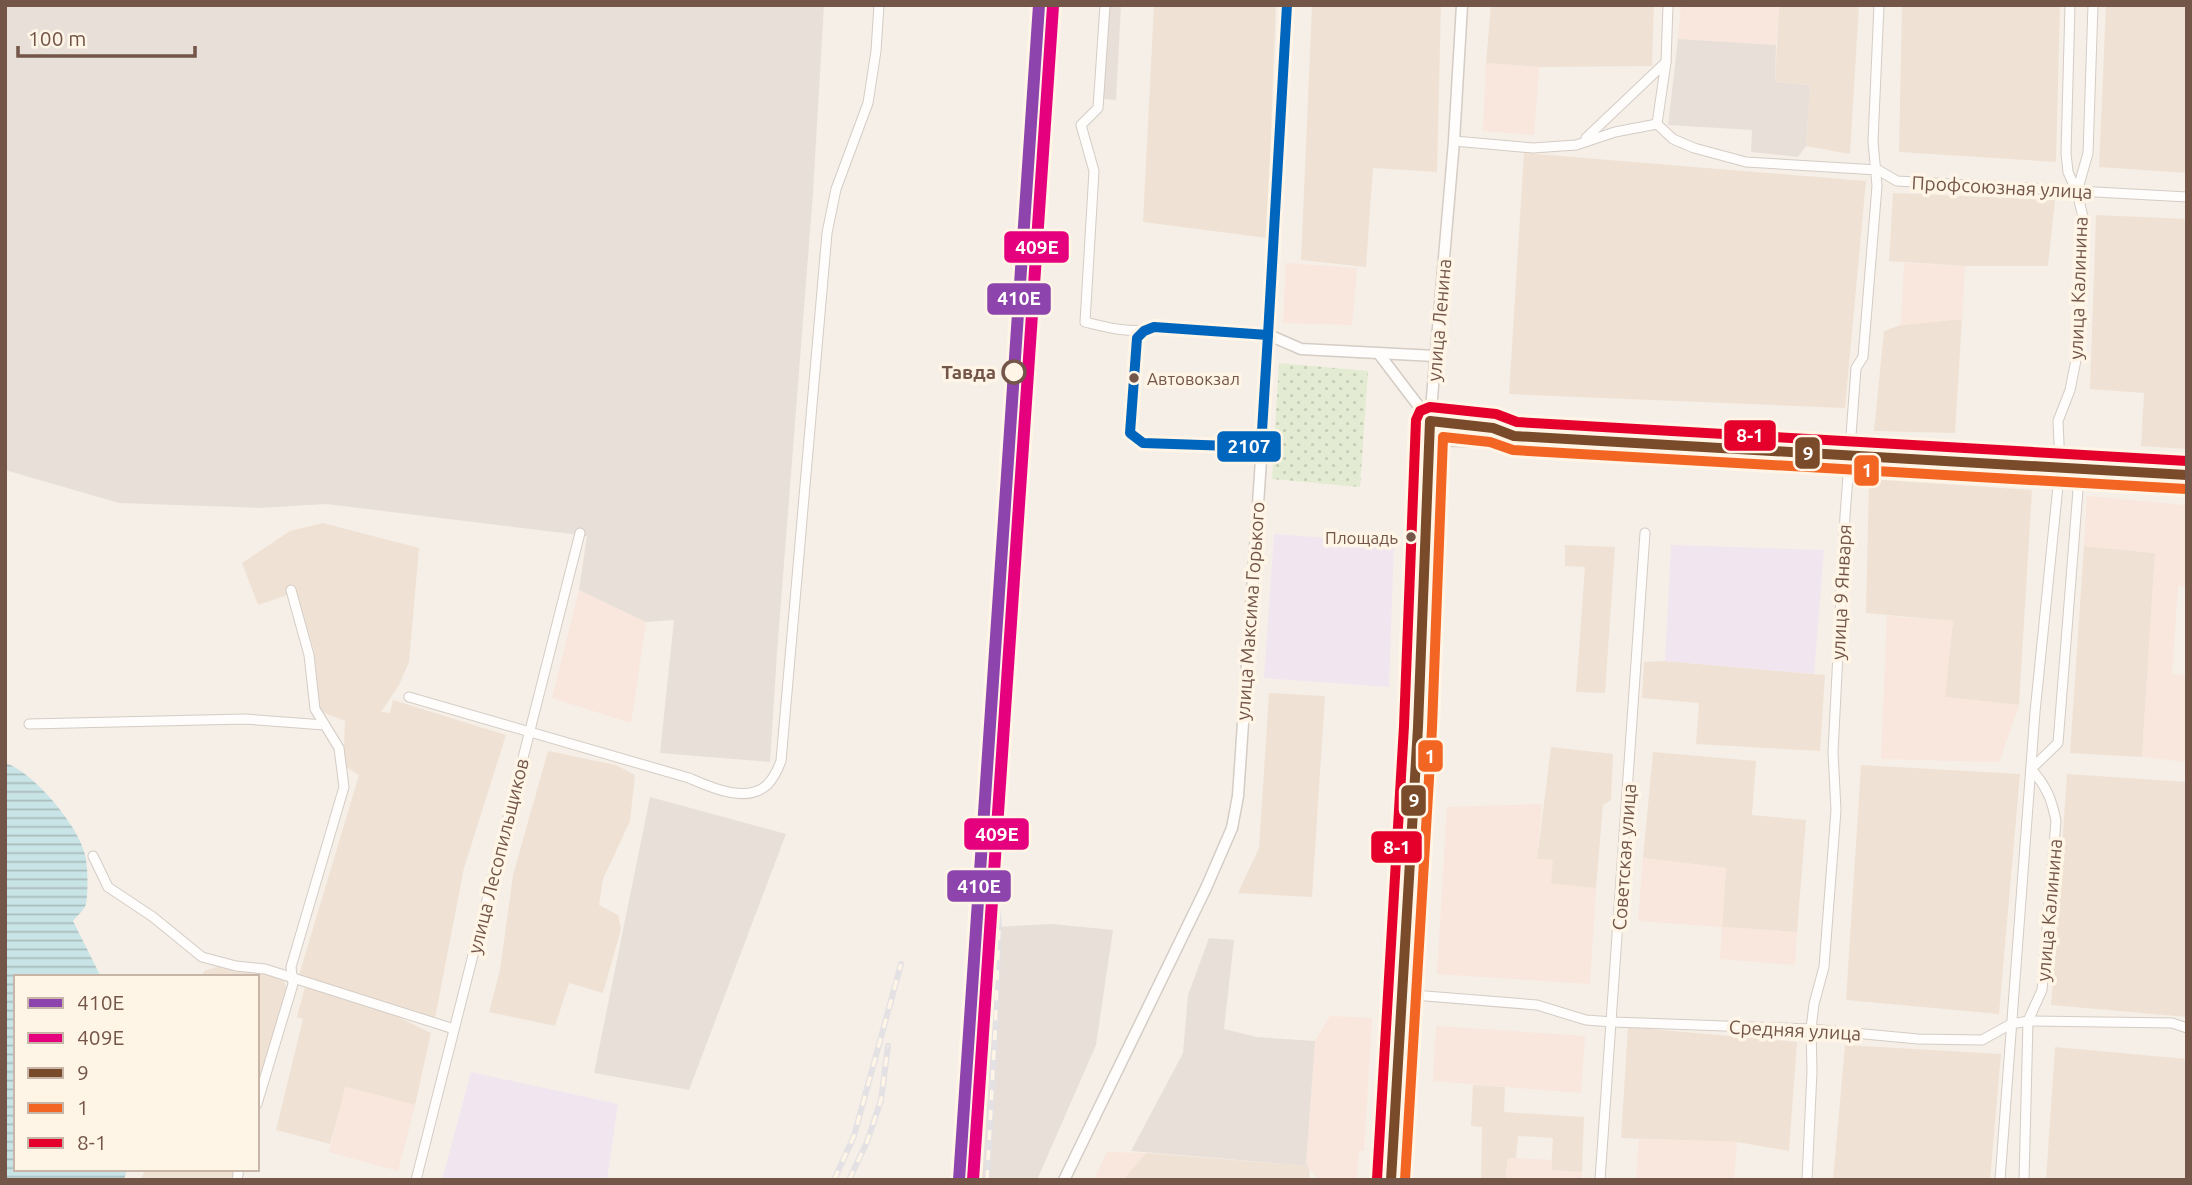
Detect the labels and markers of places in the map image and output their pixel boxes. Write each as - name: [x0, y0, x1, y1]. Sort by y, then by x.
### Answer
- marker: Тавда: [1002, 360, 1026, 384]
- place label: Тавда: [942, 361, 996, 383]
- place label: Автовокзал: [1147, 369, 1240, 388]
- marker: Автовокзал: [1127, 371, 1141, 385]
- place label: Площадь: [1325, 528, 1398, 547]
- marker: Площадь: [1404, 530, 1418, 544]

